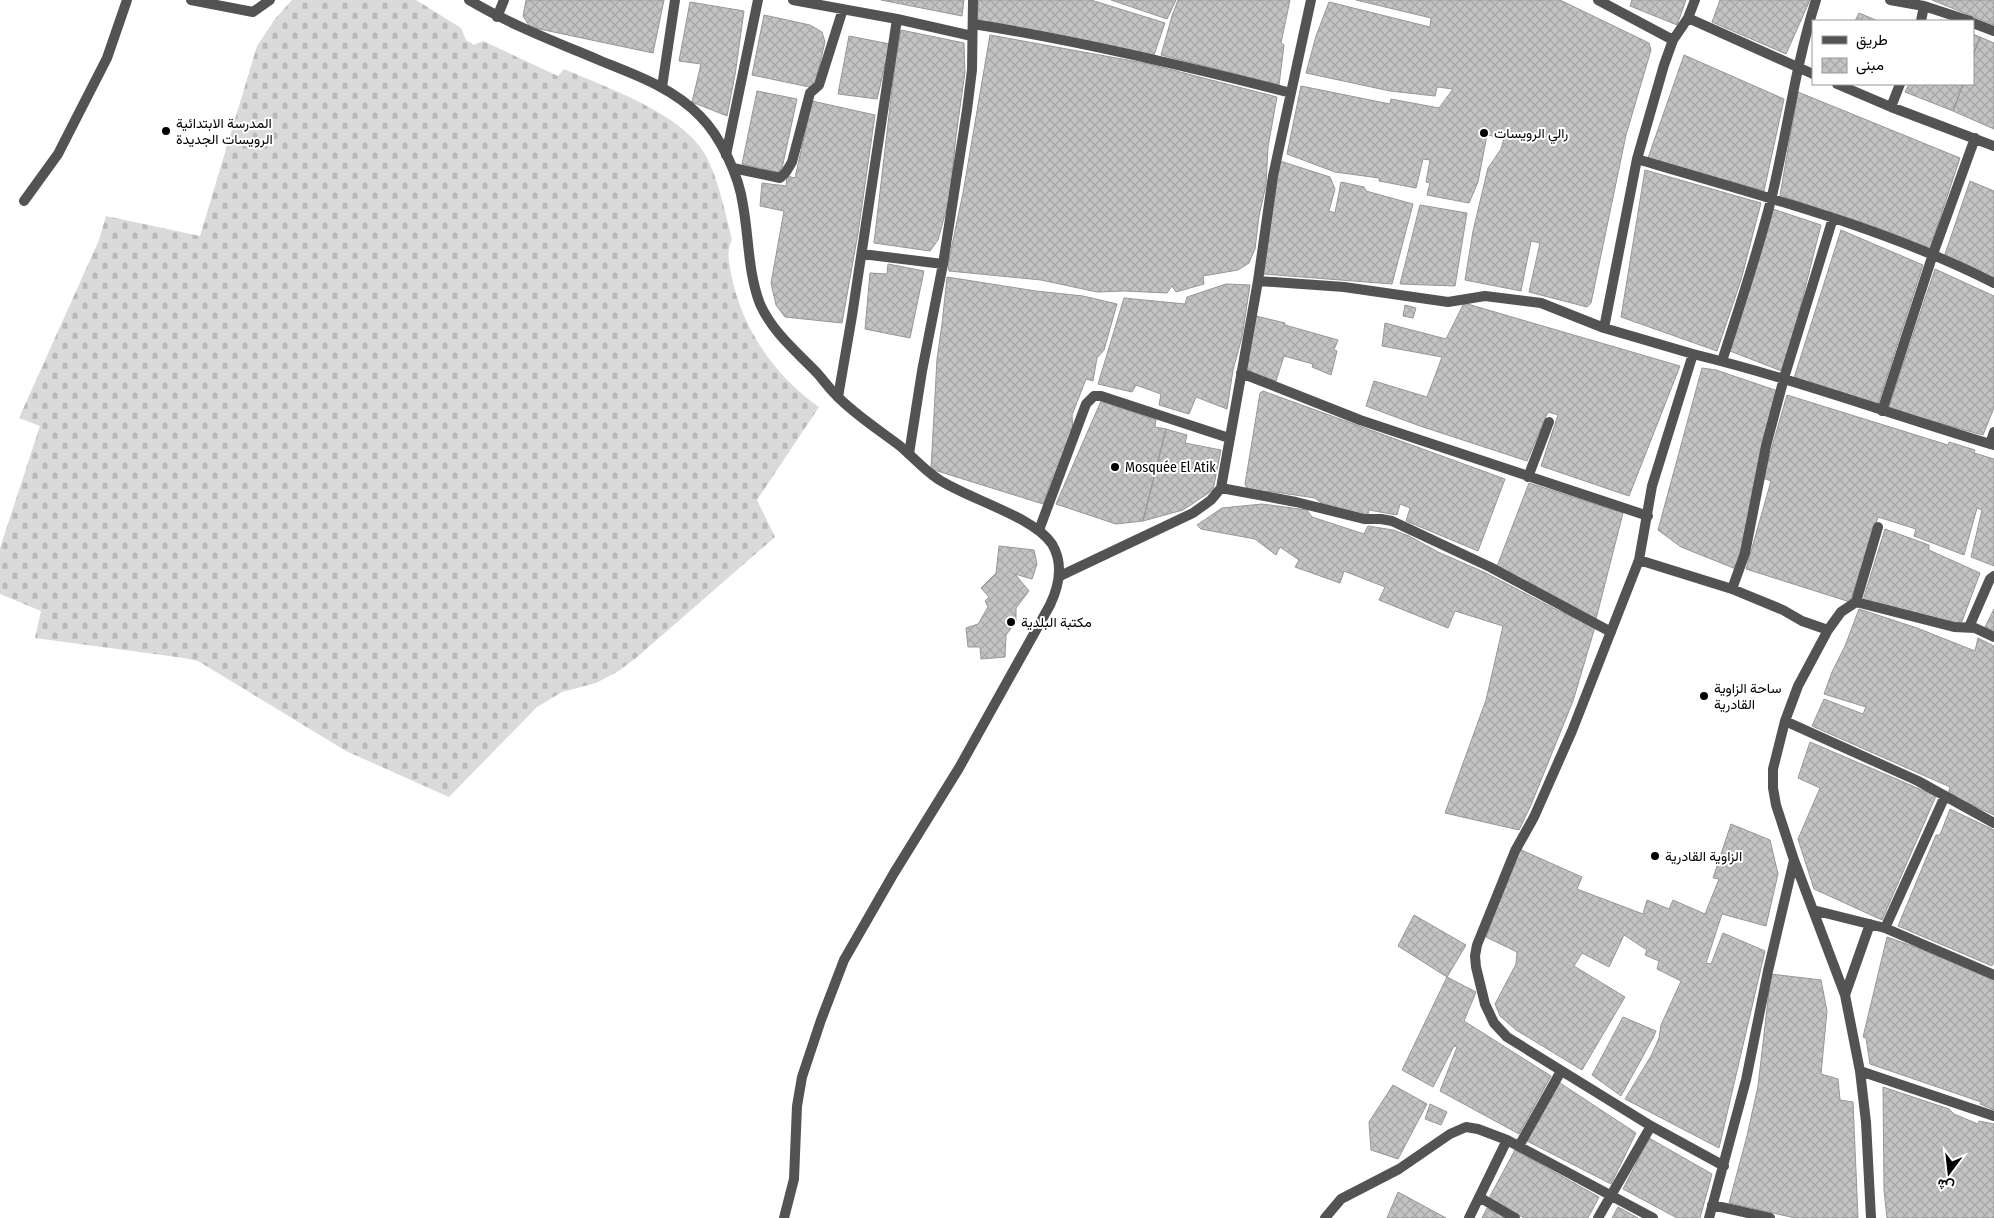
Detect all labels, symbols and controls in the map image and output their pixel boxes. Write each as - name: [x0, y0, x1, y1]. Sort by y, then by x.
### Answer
- legend: [1812, 20, 1974, 85]
- text: طريق: [1856, 31, 1888, 50]
- text: مبنى: [1856, 56, 1884, 75]
- place label: المدرسة الابتدائية الرويسات الجديدة: [176, 115, 273, 148]
- marker: المدرسة الابتدائية الرويسات الجديدة: [160, 125, 172, 137]
- place label: رالي الرويسات: [1494, 125, 1568, 145]
- marker: رالي الرويسات: [1478, 127, 1490, 139]
- place label: Mosquée El Atik: [1125, 459, 1216, 476]
- marker: Mosquée El Atik: [1109, 461, 1121, 473]
- place label: مكتبة البلدية: [1021, 614, 1092, 631]
- marker: مكتبة البلدية: [1005, 616, 1017, 628]
- place label: ساحة الزاوية القادرية: [1714, 680, 1781, 713]
- marker: ساحة الزاوية القادرية: [1698, 690, 1710, 702]
- place label: الزاوية القادرية: [1665, 848, 1742, 865]
- marker: الزاوية القادرية: [1649, 850, 1661, 862]
- north arrow: [1924, 1148, 1974, 1198]
- text: ش: [1935, 1175, 1956, 1195]

